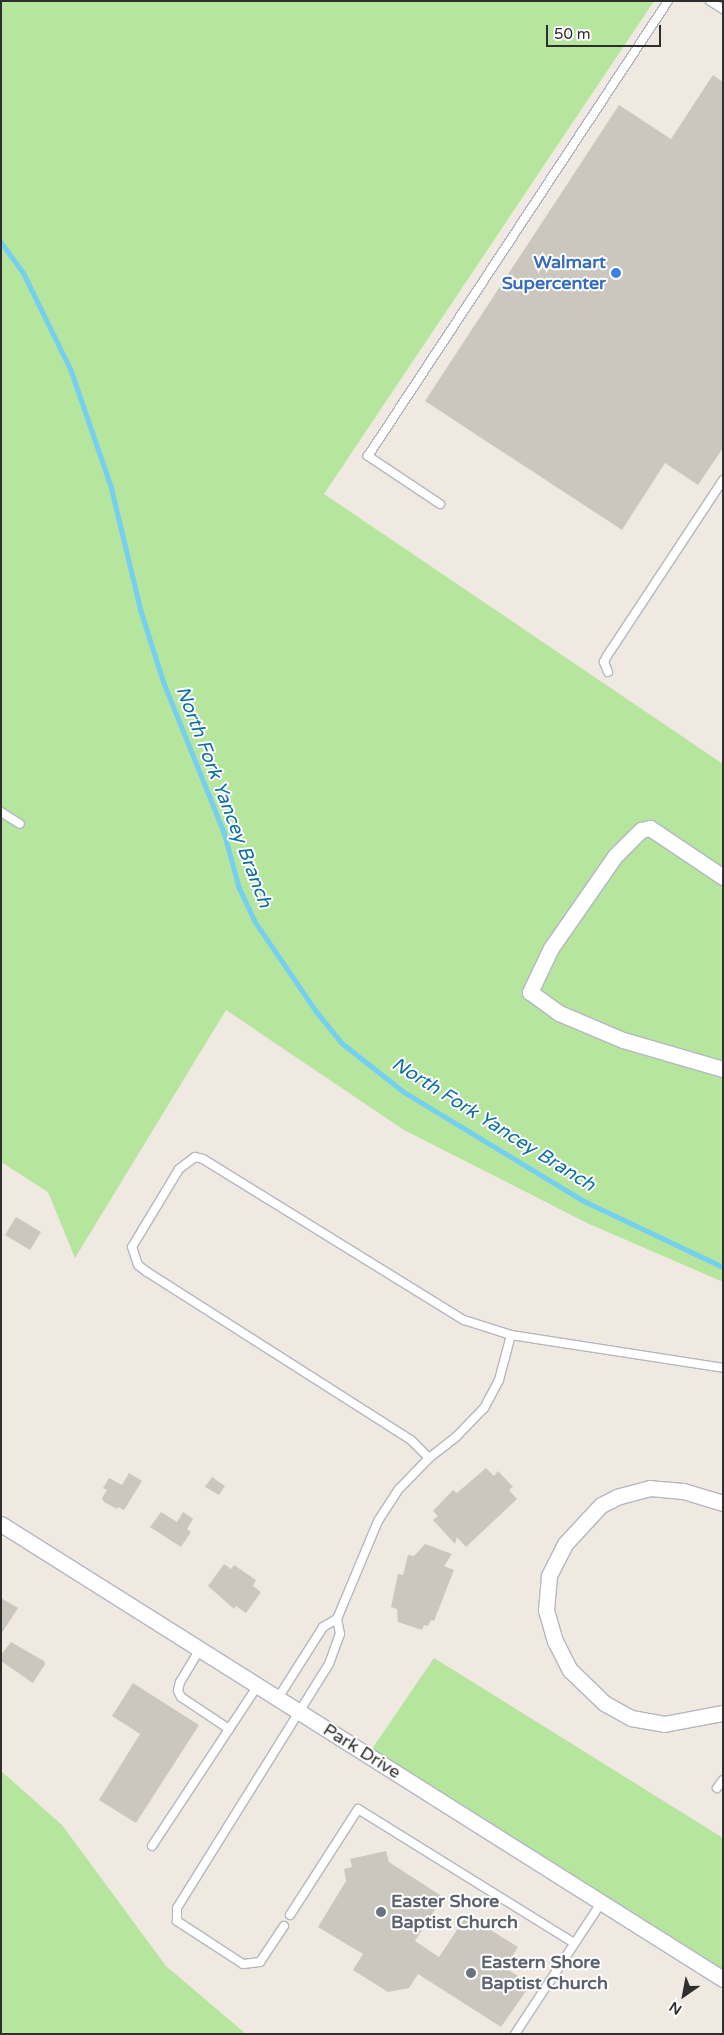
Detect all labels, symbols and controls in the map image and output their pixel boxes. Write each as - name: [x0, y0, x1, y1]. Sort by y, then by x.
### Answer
- scale bar: [549, 15, 664, 47]
- text: 50 m: [554, 25, 591, 43]
- place label: Walmart Supercenter: [502, 252, 606, 294]
- marker: Walmart Supercenter: [610, 267, 622, 279]
- water label: North Fork Yancey Branch: [170, 683, 276, 911]
- water label: North Fork Yancey Branch: [387, 1053, 599, 1197]
- street label: Park Drive: [319, 1719, 405, 1783]
- place label: Easter Shore Baptist Church: [391, 1891, 518, 1934]
- marker: Easter Shore Baptist Church: [375, 1906, 387, 1918]
- place label: Eastern Shore Baptist Church: [481, 1952, 608, 1995]
- marker: Eastern Shore Baptist Church: [465, 1967, 477, 1979]
- north arrow: [659, 1970, 709, 2020]
- text: N: [666, 1998, 685, 2018]

